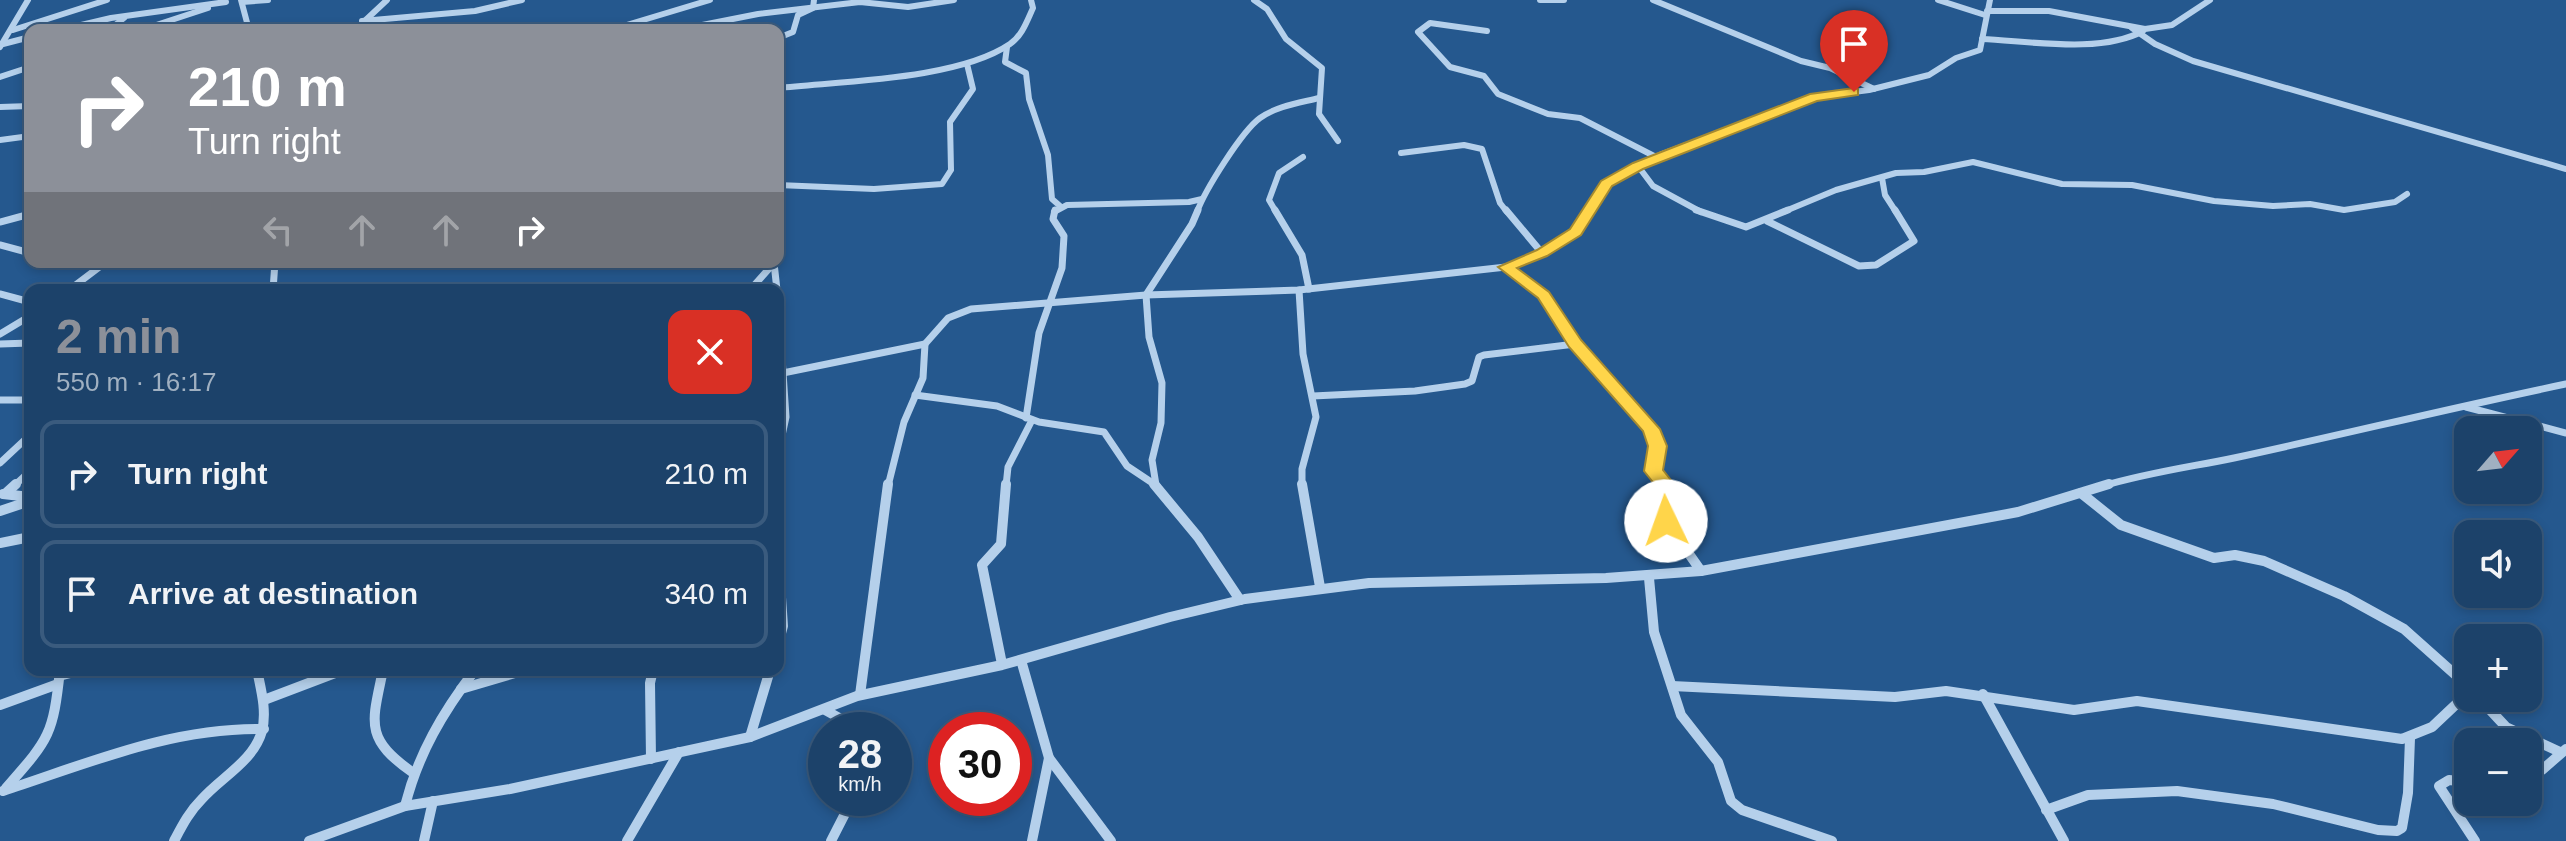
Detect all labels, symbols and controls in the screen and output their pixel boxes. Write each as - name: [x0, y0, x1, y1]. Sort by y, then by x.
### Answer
- pin: [1820, 10, 1888, 92]
- icon: arrive: [1832, 22, 1876, 66]
- text: 210 m: [188, 55, 347, 118]
- icon: right: [56, 56, 160, 160]
- text: Turn right: [188, 121, 341, 162]
- icon: left: [256, 208, 300, 252]
- icon: ahead: [340, 208, 384, 252]
- icon: ahead: [424, 208, 468, 252]
- icon: right: [508, 208, 552, 252]
- text: 2 min: [56, 310, 181, 363]
- button: close: [668, 310, 752, 394]
- text: 550 m · 16:17: [56, 367, 216, 397]
- north arrow: [2454, 416, 2542, 504]
- map controls: [2454, 416, 2542, 816]
- icon: right: [60, 452, 104, 496]
- text: Turn right: [128, 457, 267, 490]
- text: 210 m: [665, 457, 748, 490]
- position arrow: [1624, 479, 1708, 563]
- button: sound: [2454, 520, 2542, 608]
- icon: arrive: [60, 572, 104, 616]
- text: Arrive at destination: [128, 577, 418, 610]
- text: 340 m: [665, 577, 748, 610]
- button: +: [2454, 624, 2542, 712]
- speed limit sign: 30: [928, 712, 1032, 816]
- button: −: [2454, 728, 2542, 816]
- text: 28: [838, 732, 882, 776]
- text: km/h: [838, 773, 882, 795]

